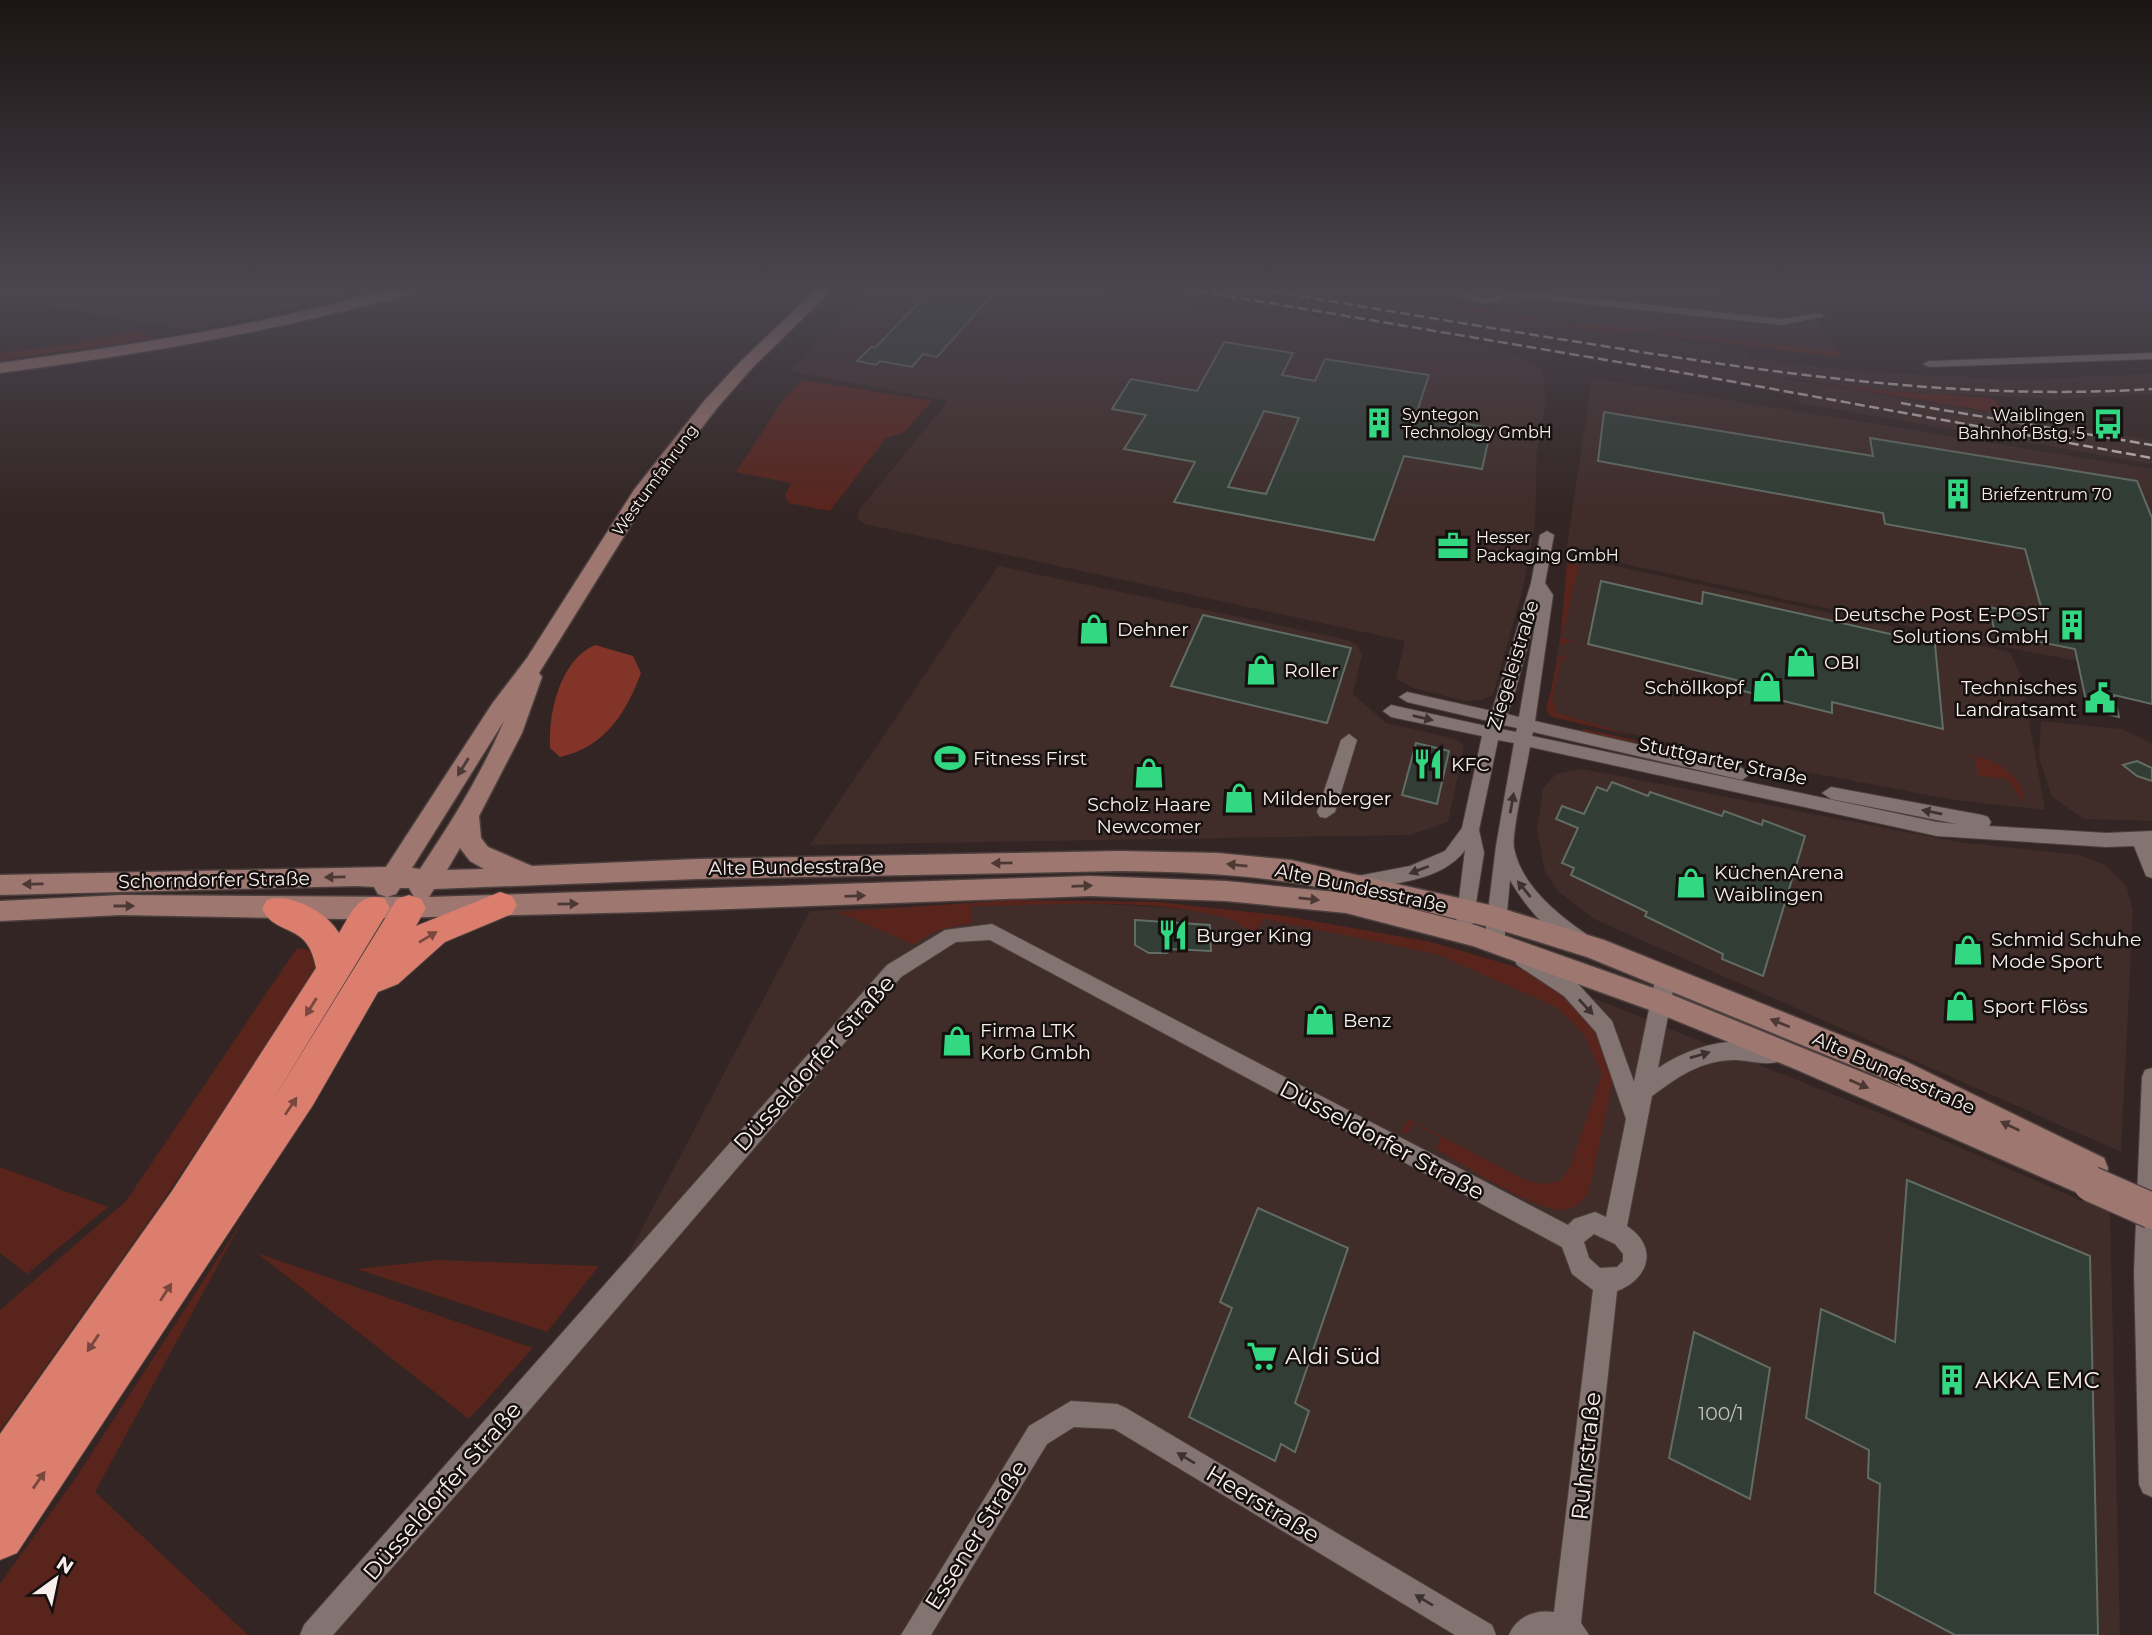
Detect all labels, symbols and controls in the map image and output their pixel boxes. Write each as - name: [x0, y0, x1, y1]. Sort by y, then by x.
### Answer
- place label: Syntegon Technology GmbH: [1402, 405, 1552, 442]
- building icon: Syntegon Technology GmbH: [1362, 406, 1396, 440]
- place label: Waiblingen Bahnhof Bstg. 5: [1958, 406, 2085, 443]
- bus stop icon: Waiblingen Bahnhof Bstg. 5: [2091, 407, 2125, 441]
- street label: Westumfahrung: [608, 421, 702, 539]
- building icon: Briefzentrum 70: [1941, 477, 1975, 511]
- place label: Briefzentrum 70: [1981, 485, 2112, 504]
- place label: Hesser Packaging GmbH: [1476, 528, 1619, 565]
- office icon: Hesser Packaging GmbH: [1436, 529, 1470, 563]
- street label: Ziegeleistraße: [1482, 597, 1544, 733]
- place label: Deutsche Post E-POST Solutions GmbH: [1833, 603, 2049, 648]
- building icon: Deutsche Post E-POST Solutions GmbH: [2055, 608, 2089, 642]
- shop icon: Dehner: [1077, 612, 1111, 646]
- place label: Dehner: [1117, 618, 1189, 641]
- shop icon: OBI: [1784, 645, 1818, 679]
- place label: OBI: [1824, 651, 1860, 674]
- shop icon: Roller: [1244, 653, 1278, 687]
- place label: Roller: [1284, 659, 1339, 682]
- shop icon: Schöllkopf: [1750, 670, 1784, 704]
- place label: Schöllkopf: [1645, 676, 1746, 699]
- place label: Technisches Landratsamt: [1955, 676, 2077, 721]
- public building icon: Technisches Landratsamt: [2083, 681, 2117, 715]
- one-way arrow: [1412, 712, 1434, 723]
- street label: Stuttgarter Straße: [1636, 732, 1810, 790]
- sports icon: Fitness First: [933, 741, 967, 775]
- place label: Fitness First: [973, 747, 1088, 770]
- restaurant icon: KFC: [1411, 747, 1445, 781]
- place label: KFC: [1451, 753, 1490, 776]
- shop icon: Scholz Haare Newcomer: [1132, 756, 1166, 790]
- one-way arrow: [457, 757, 470, 776]
- shop icon: Mildenberger: [1222, 781, 1256, 815]
- place label: Mildenberger: [1262, 787, 1391, 810]
- one-way arrow: [1507, 792, 1518, 814]
- place label: Scholz Haare Newcomer: [1087, 793, 1211, 838]
- one-way arrow: [1921, 807, 1943, 818]
- street label: Alte Bundesstraße: [708, 854, 884, 880]
- one-way arrow: [991, 857, 1013, 869]
- one-way arrow: [1226, 859, 1248, 870]
- street label: Alte Bundesstraße: [1273, 859, 1449, 917]
- place label: KüchenArena Waiblingen: [1714, 861, 1844, 906]
- one-way arrow: [1408, 864, 1429, 875]
- shop icon: KüchenArena Waiblingen: [1674, 866, 1708, 900]
- street label: Schorndorfer Straße: [118, 867, 310, 893]
- one-way arrow: [324, 871, 346, 883]
- one-way arrow: [21, 878, 43, 890]
- one-way arrow: [1517, 880, 1532, 898]
- one-way arrow: [1072, 881, 1094, 892]
- one-way arrow: [844, 891, 866, 902]
- one-way arrow: [1299, 894, 1321, 905]
- one-way arrow: [557, 898, 579, 910]
- one-way arrow: [113, 900, 135, 912]
- restaurant icon: Burger King: [1156, 918, 1190, 952]
- place label: Burger King: [1196, 924, 1312, 947]
- place label: Schmid Schuhe Mode Sport: [1991, 928, 2141, 973]
- one-way arrow: [418, 930, 438, 943]
- shop icon: Schmid Schuhe Mode Sport: [1951, 933, 1985, 967]
- street label: Düsseldorfer Straße: [727, 969, 901, 1157]
- shop icon: Sport Flöss: [1943, 989, 1977, 1023]
- place label: Sport Flöss: [1983, 995, 2088, 1018]
- one-way arrow: [304, 998, 317, 1017]
- one-way arrow: [1578, 998, 1594, 1015]
- shop icon: Benz: [1303, 1003, 1337, 1037]
- place label: Benz: [1343, 1009, 1391, 1032]
- one-way arrow: [1769, 1017, 1790, 1028]
- place label: Firma LTK Korb Gmbh: [980, 1019, 1091, 1064]
- shop icon: Firma LTK Korb Gmbh: [940, 1024, 974, 1058]
- street label: Alte Bundesstraße: [1809, 1027, 1979, 1119]
- one-way arrow: [1690, 1050, 1711, 1060]
- street label: Düsseldorfer Straße: [1275, 1074, 1489, 1206]
- one-way arrow: [1849, 1079, 1870, 1090]
- one-way arrow: [284, 1097, 297, 1116]
- one-way arrow: [2000, 1121, 2020, 1132]
- one-way arrow: [159, 1282, 172, 1301]
- one-way arrow: [87, 1333, 100, 1352]
- supermarket icon: Aldi Süd: [1245, 1339, 1279, 1373]
- place label: Aldi Süd: [1285, 1342, 1381, 1370]
- building icon: AKKA EMC: [1935, 1363, 1969, 1397]
- place label: AKKA EMC: [1975, 1366, 2100, 1394]
- street label: Ruhrstraße: [1565, 1391, 1607, 1521]
- street label: Düsseldorfer Straße: [357, 1396, 527, 1586]
- house number: 100/1: [1698, 1402, 1744, 1425]
- one-way arrow: [1177, 1452, 1196, 1465]
- street label: Essener Straße: [919, 1455, 1033, 1615]
- street label: Heerstraße: [1201, 1459, 1325, 1549]
- one-way arrow: [32, 1471, 46, 1489]
- north arrow: [21, 1544, 91, 1614]
- text: N: [52, 1551, 78, 1579]
- one-way arrow: [1414, 1594, 1433, 1606]

